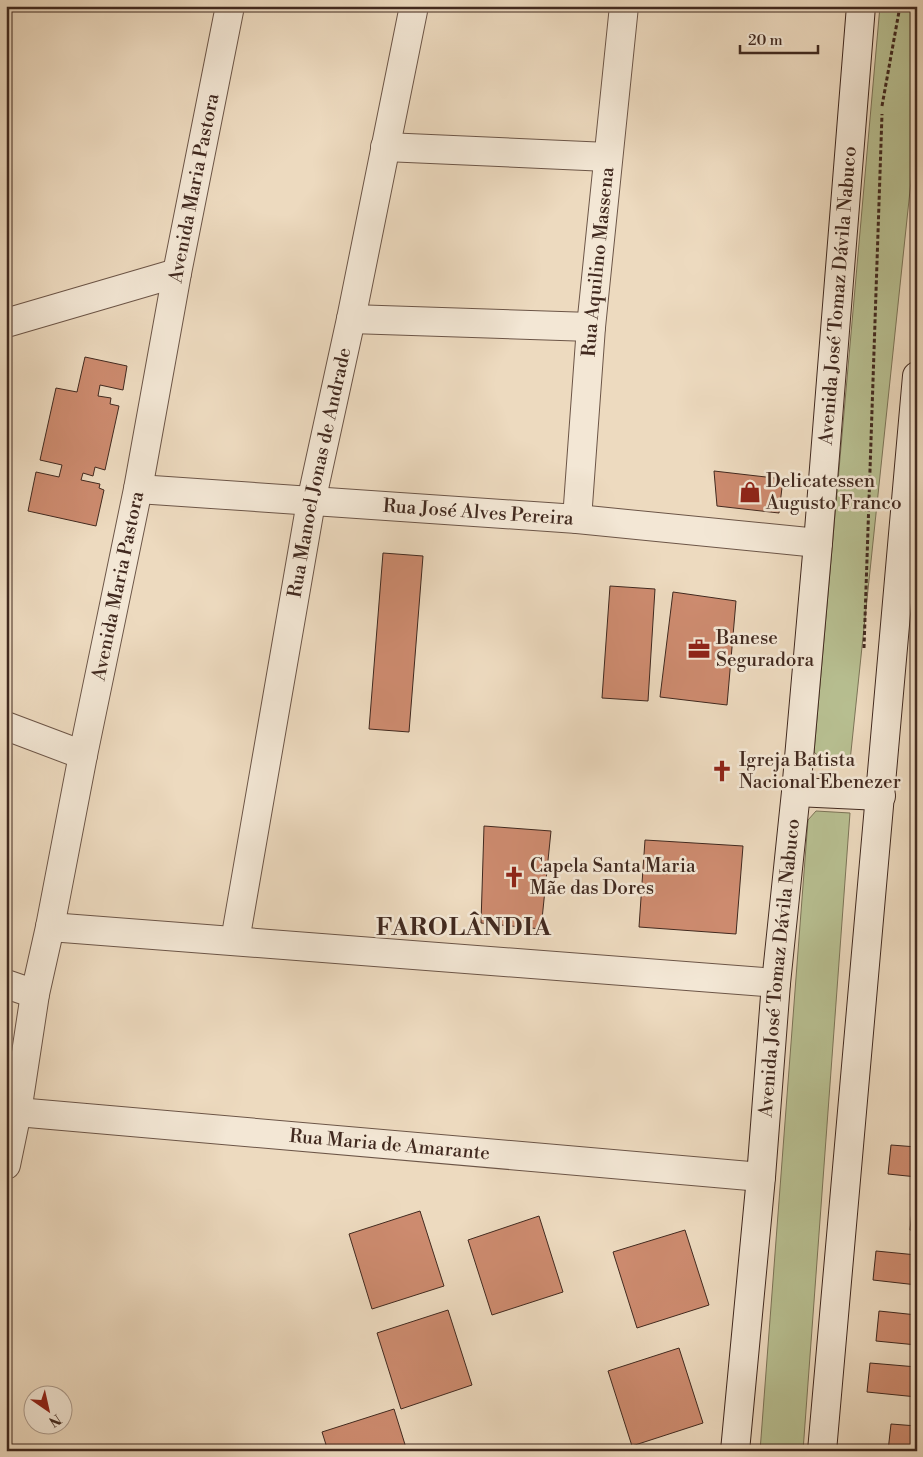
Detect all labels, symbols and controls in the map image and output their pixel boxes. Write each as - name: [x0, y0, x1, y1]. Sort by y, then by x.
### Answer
- scale bar: [740, 22, 818, 54]
- text: 20 m: [748, 31, 783, 50]
- street label: Avenida Maria Pastora: [163, 91, 224, 286]
- street label: Avenida José Tomaz Dávila Nabuco: [814, 145, 862, 447]
- street label: Rua Aquilino Massena: [577, 165, 619, 358]
- street label: Rua Manoel Jonas de Andrade: [283, 345, 356, 600]
- place label: Delicatessen Augusto Franco: [765, 469, 902, 515]
- shop icon: Delicatessen Augusto Franco: [737, 479, 763, 505]
- street label: Avenida Maria Pastora: [86, 489, 149, 684]
- street label: Rua José Alves Pereira: [382, 494, 575, 531]
- place label: Banese Seguradora: [715, 626, 815, 672]
- office icon: Banese Seguradora: [686, 636, 712, 662]
- place label: Igreja Batista Nacional Ebenezer: [739, 748, 901, 794]
- church icon: Igreja Batista Nacional Ebenezer: [709, 758, 735, 784]
- street label: Avenida José Tomaz Dávila Nabuco: [754, 818, 805, 1119]
- place label: Capela Santa Maria Mãe das Dores: [530, 854, 696, 900]
- church icon: Capela Santa Maria Mãe das Dores: [501, 864, 527, 890]
- district label: FAROLÂNDIA: [376, 911, 552, 943]
- street label: Rua Maria de Amarante: [288, 1124, 491, 1165]
- north arrow: [22, 1384, 72, 1434]
- text: N: [45, 1409, 64, 1431]

